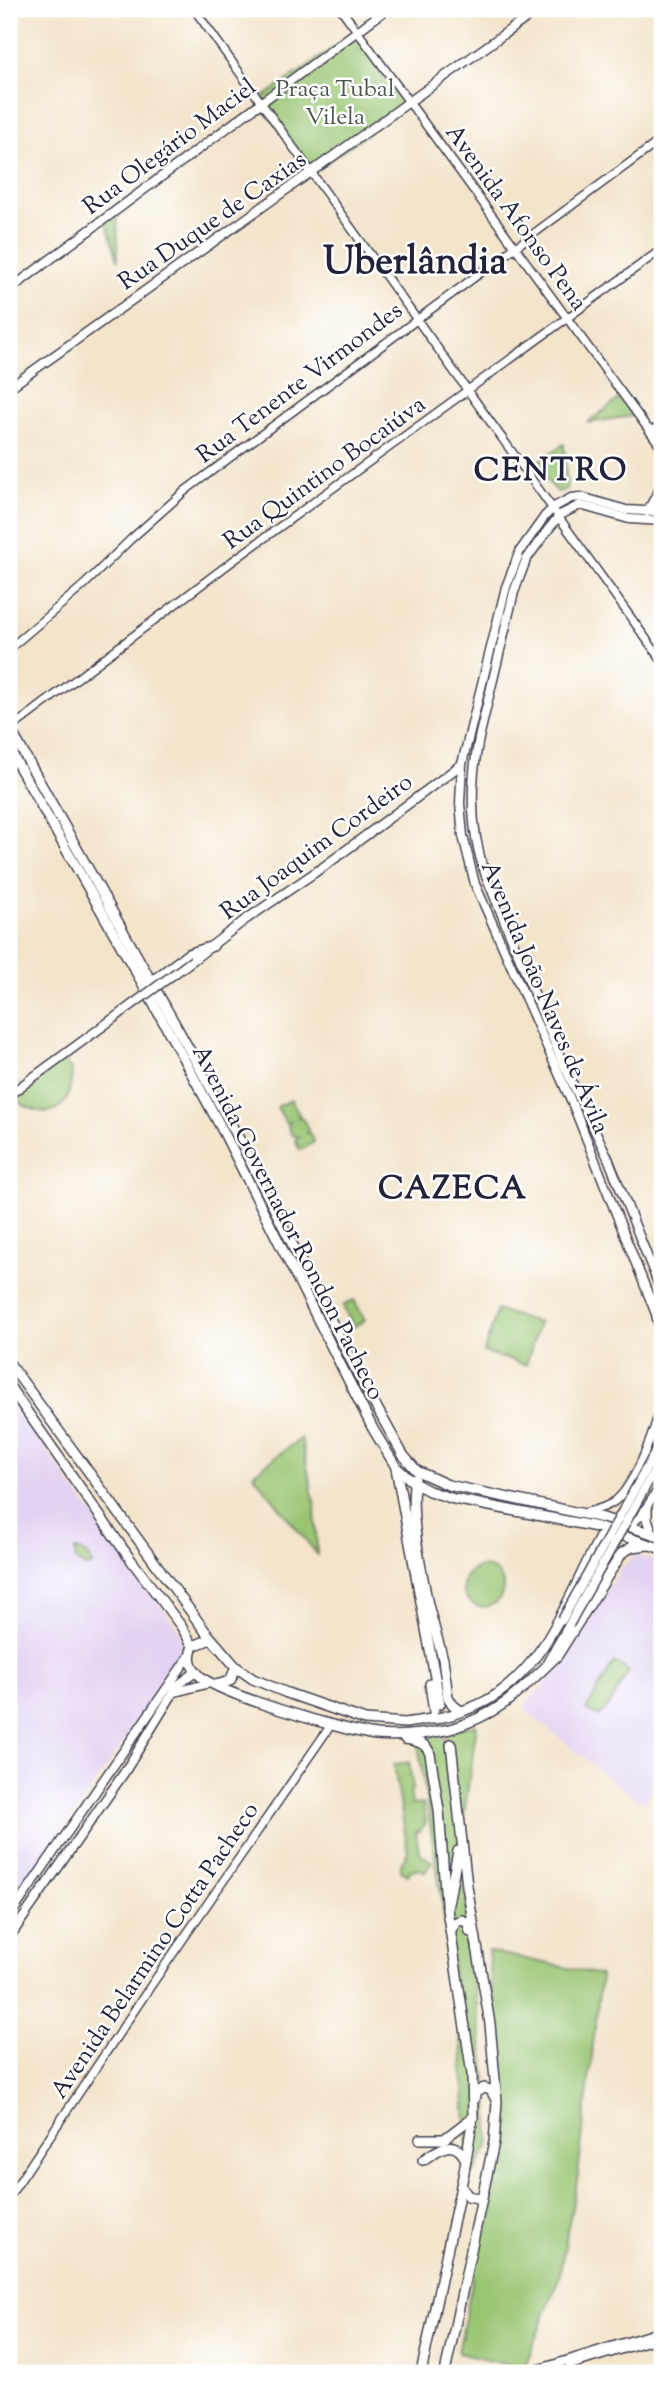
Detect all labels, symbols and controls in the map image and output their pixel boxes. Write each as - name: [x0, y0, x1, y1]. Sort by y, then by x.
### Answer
- street label: Rua Olegário Maciel: [76, 71, 264, 224]
- park label: Praça Tubal Vilela: [275, 73, 395, 135]
- street label: Avenida Afonso Pena: [436, 118, 595, 318]
- street label: Rua Duque de Caxias: [112, 144, 314, 299]
- district label: Uberlândia: [323, 237, 508, 291]
- street label: Rua Tenente Virmondes: [190, 295, 410, 472]
- street label: Rua Quintino Bocaiúva: [217, 389, 433, 559]
- district label: CENTRO: [474, 449, 628, 495]
- street label: Rua Joaquim Cordeiro: [214, 766, 420, 929]
- street label: Avenida João Naves de Ávila: [471, 856, 617, 1139]
- street label: Avenida Governador Rondon Pacheco: [183, 1039, 392, 1406]
- district label: CAZECA: [378, 1167, 528, 1213]
- street label: Avenida Belarmino Cotta Pacheco: [43, 1796, 268, 2106]

